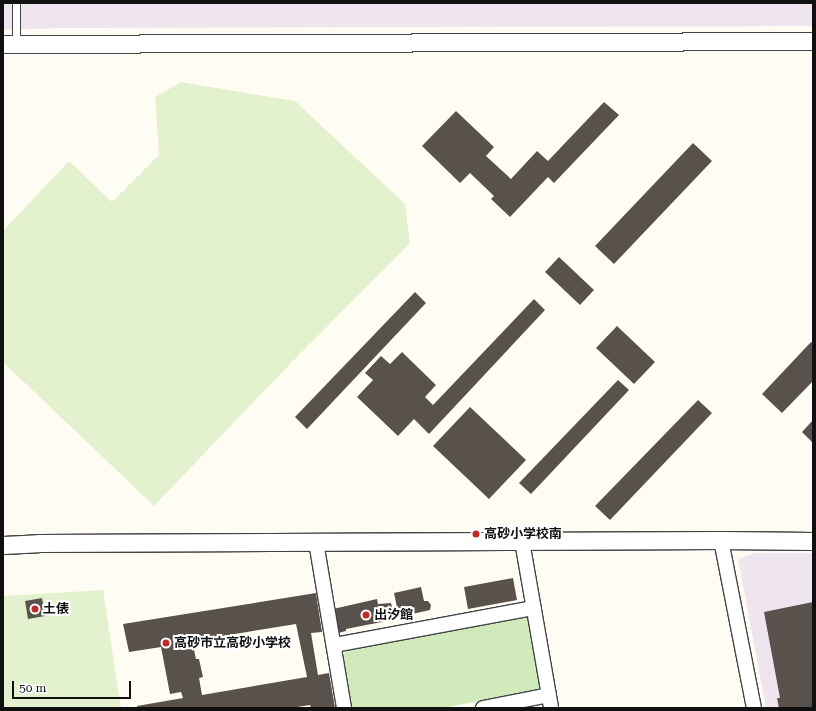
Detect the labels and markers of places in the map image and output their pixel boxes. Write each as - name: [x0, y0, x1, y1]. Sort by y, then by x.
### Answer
- place label: 高砂小学校南: [484, 526, 562, 542]
- marker: 高砂小学校南: [471, 529, 481, 539]
- place label: 土俵: [43, 601, 69, 617]
- marker: 土俵: [30, 604, 40, 614]
- place label: 出汐館: [374, 607, 413, 623]
- marker: 出汐館: [361, 610, 371, 620]
- place label: 高砂市立高砂小学校: [174, 635, 291, 651]
- marker: 高砂市立高砂小学校: [161, 638, 171, 648]

